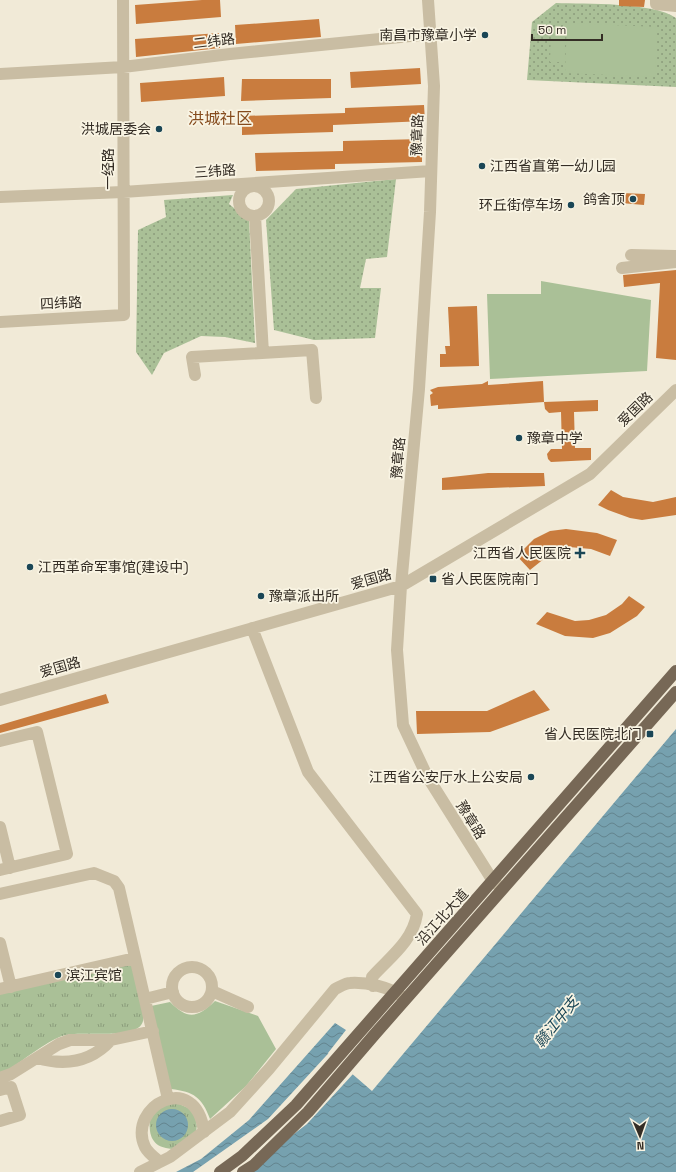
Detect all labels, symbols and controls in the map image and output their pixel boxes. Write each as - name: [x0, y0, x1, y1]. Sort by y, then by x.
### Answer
- scale bar: [532, 16, 602, 42]
- text: 50 m: [538, 22, 566, 38]
- place label: 南昌市豫章小学: [379, 26, 477, 44]
- street label: 二纬路: [192, 30, 236, 52]
- marker: 南昌市豫章小学: [480, 30, 490, 40]
- district label: 洪城社区: [188, 108, 252, 129]
- street label: 豫章路: [407, 114, 427, 156]
- place label: 洪城居委会: [81, 120, 151, 138]
- marker: 洪城居委会: [154, 124, 164, 134]
- street label: 一经路: [99, 148, 117, 190]
- place label: 江西省直第一幼儿园: [490, 157, 616, 175]
- street label: 三纬路: [193, 161, 237, 181]
- marker: 江西省直第一幼儿园: [477, 161, 487, 171]
- place label: 鸽舍顶: [583, 190, 625, 208]
- marker: 鸽舍顶: [628, 194, 638, 204]
- place label: 环丘街停车场: [479, 196, 563, 214]
- marker: 环丘街停车场: [566, 200, 576, 210]
- street label: 四纬路: [40, 293, 82, 313]
- street label: 爱国路: [614, 388, 656, 430]
- place label: 豫章中学: [527, 429, 583, 447]
- marker: 豫章中学: [514, 433, 524, 443]
- street label: 豫章路: [387, 436, 409, 480]
- place label: 江西省人民医院: [473, 544, 571, 562]
- marker: 江西省人民医院: [574, 547, 586, 559]
- place label: 江西革命军事馆(建设中): [38, 558, 189, 576]
- marker: 江西革命军事馆(建设中): [25, 562, 35, 572]
- street label: 爱国路: [348, 565, 394, 593]
- place label: 省人民医院南门: [441, 570, 539, 588]
- marker: 省人民医院南门: [428, 574, 438, 584]
- place label: 豫章派出所: [269, 587, 339, 605]
- marker: 豫章派出所: [256, 591, 266, 601]
- street label: 爱国路: [37, 653, 83, 681]
- place label: 省人民医院北门: [544, 725, 642, 743]
- marker: 省人民医院北门: [645, 729, 655, 739]
- place label: 江西省公安厅水上公安局: [369, 768, 523, 786]
- marker: 江西省公安厅水上公安局: [526, 772, 536, 782]
- street label: 豫章路: [452, 797, 490, 843]
- street label: 沿江北大道: [412, 885, 472, 949]
- place label: 滨江宾馆: [66, 966, 122, 984]
- marker: 滨江宾馆: [53, 970, 63, 980]
- water label: 赣江中支: [530, 991, 584, 1051]
- north arrow: [620, 1116, 660, 1156]
- text: N: [636, 1139, 644, 1153]

